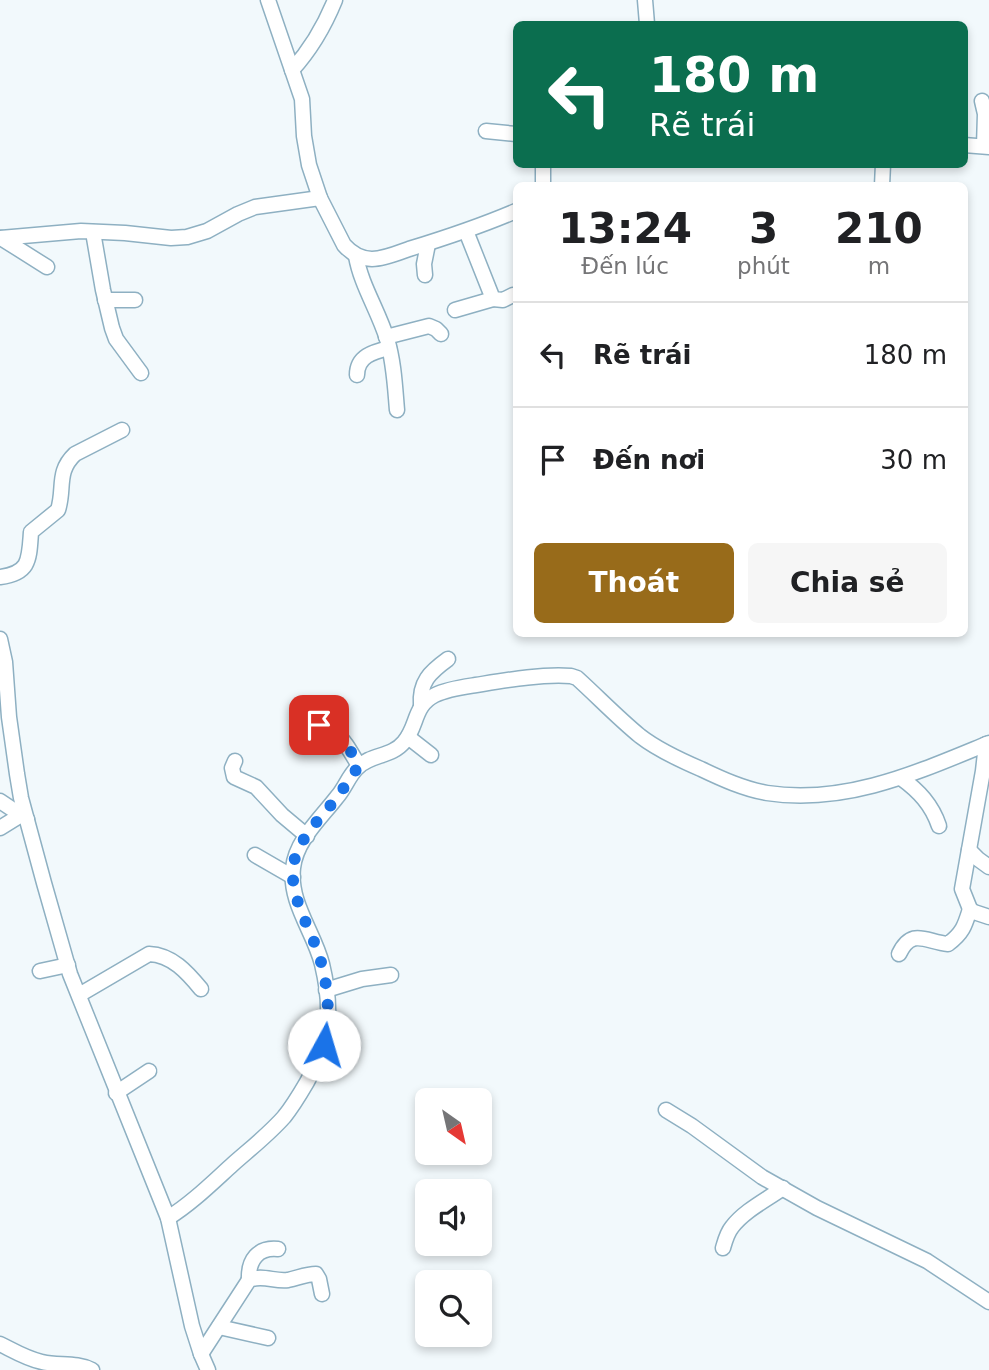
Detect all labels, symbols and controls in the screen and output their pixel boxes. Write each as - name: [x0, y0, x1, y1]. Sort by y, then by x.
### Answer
- text: 180 m: [649, 47, 819, 104]
- icon: left: [534, 49, 625, 140]
- text: Rẽ trái: [649, 106, 755, 144]
- text: 13:24: [558, 204, 692, 253]
- text: 3: [749, 204, 778, 253]
- text: 210: [835, 204, 923, 253]
- text: Đến lúc: [581, 253, 669, 279]
- text: phút: [737, 253, 790, 279]
- text: m: [868, 253, 890, 279]
- icon: left: [534, 336, 572, 374]
- text: Rẽ trái: [593, 340, 691, 370]
- text: 180 m: [864, 340, 947, 370]
- icon: arrive: [534, 441, 572, 479]
- text: Đến nơi: [593, 445, 705, 475]
- text: 30 m: [880, 445, 947, 475]
- button: Thoát: [534, 543, 734, 623]
- button: Chia sẻ: [748, 543, 947, 623]
- pin: [289, 695, 349, 755]
- icon: arrive: [300, 706, 338, 744]
- position arrow: [287, 1008, 361, 1082]
- north arrow: [415, 1088, 492, 1166]
- map controls: [415, 1088, 492, 1347]
- button: sound: [415, 1179, 492, 1256]
- button: search: [415, 1270, 492, 1347]

